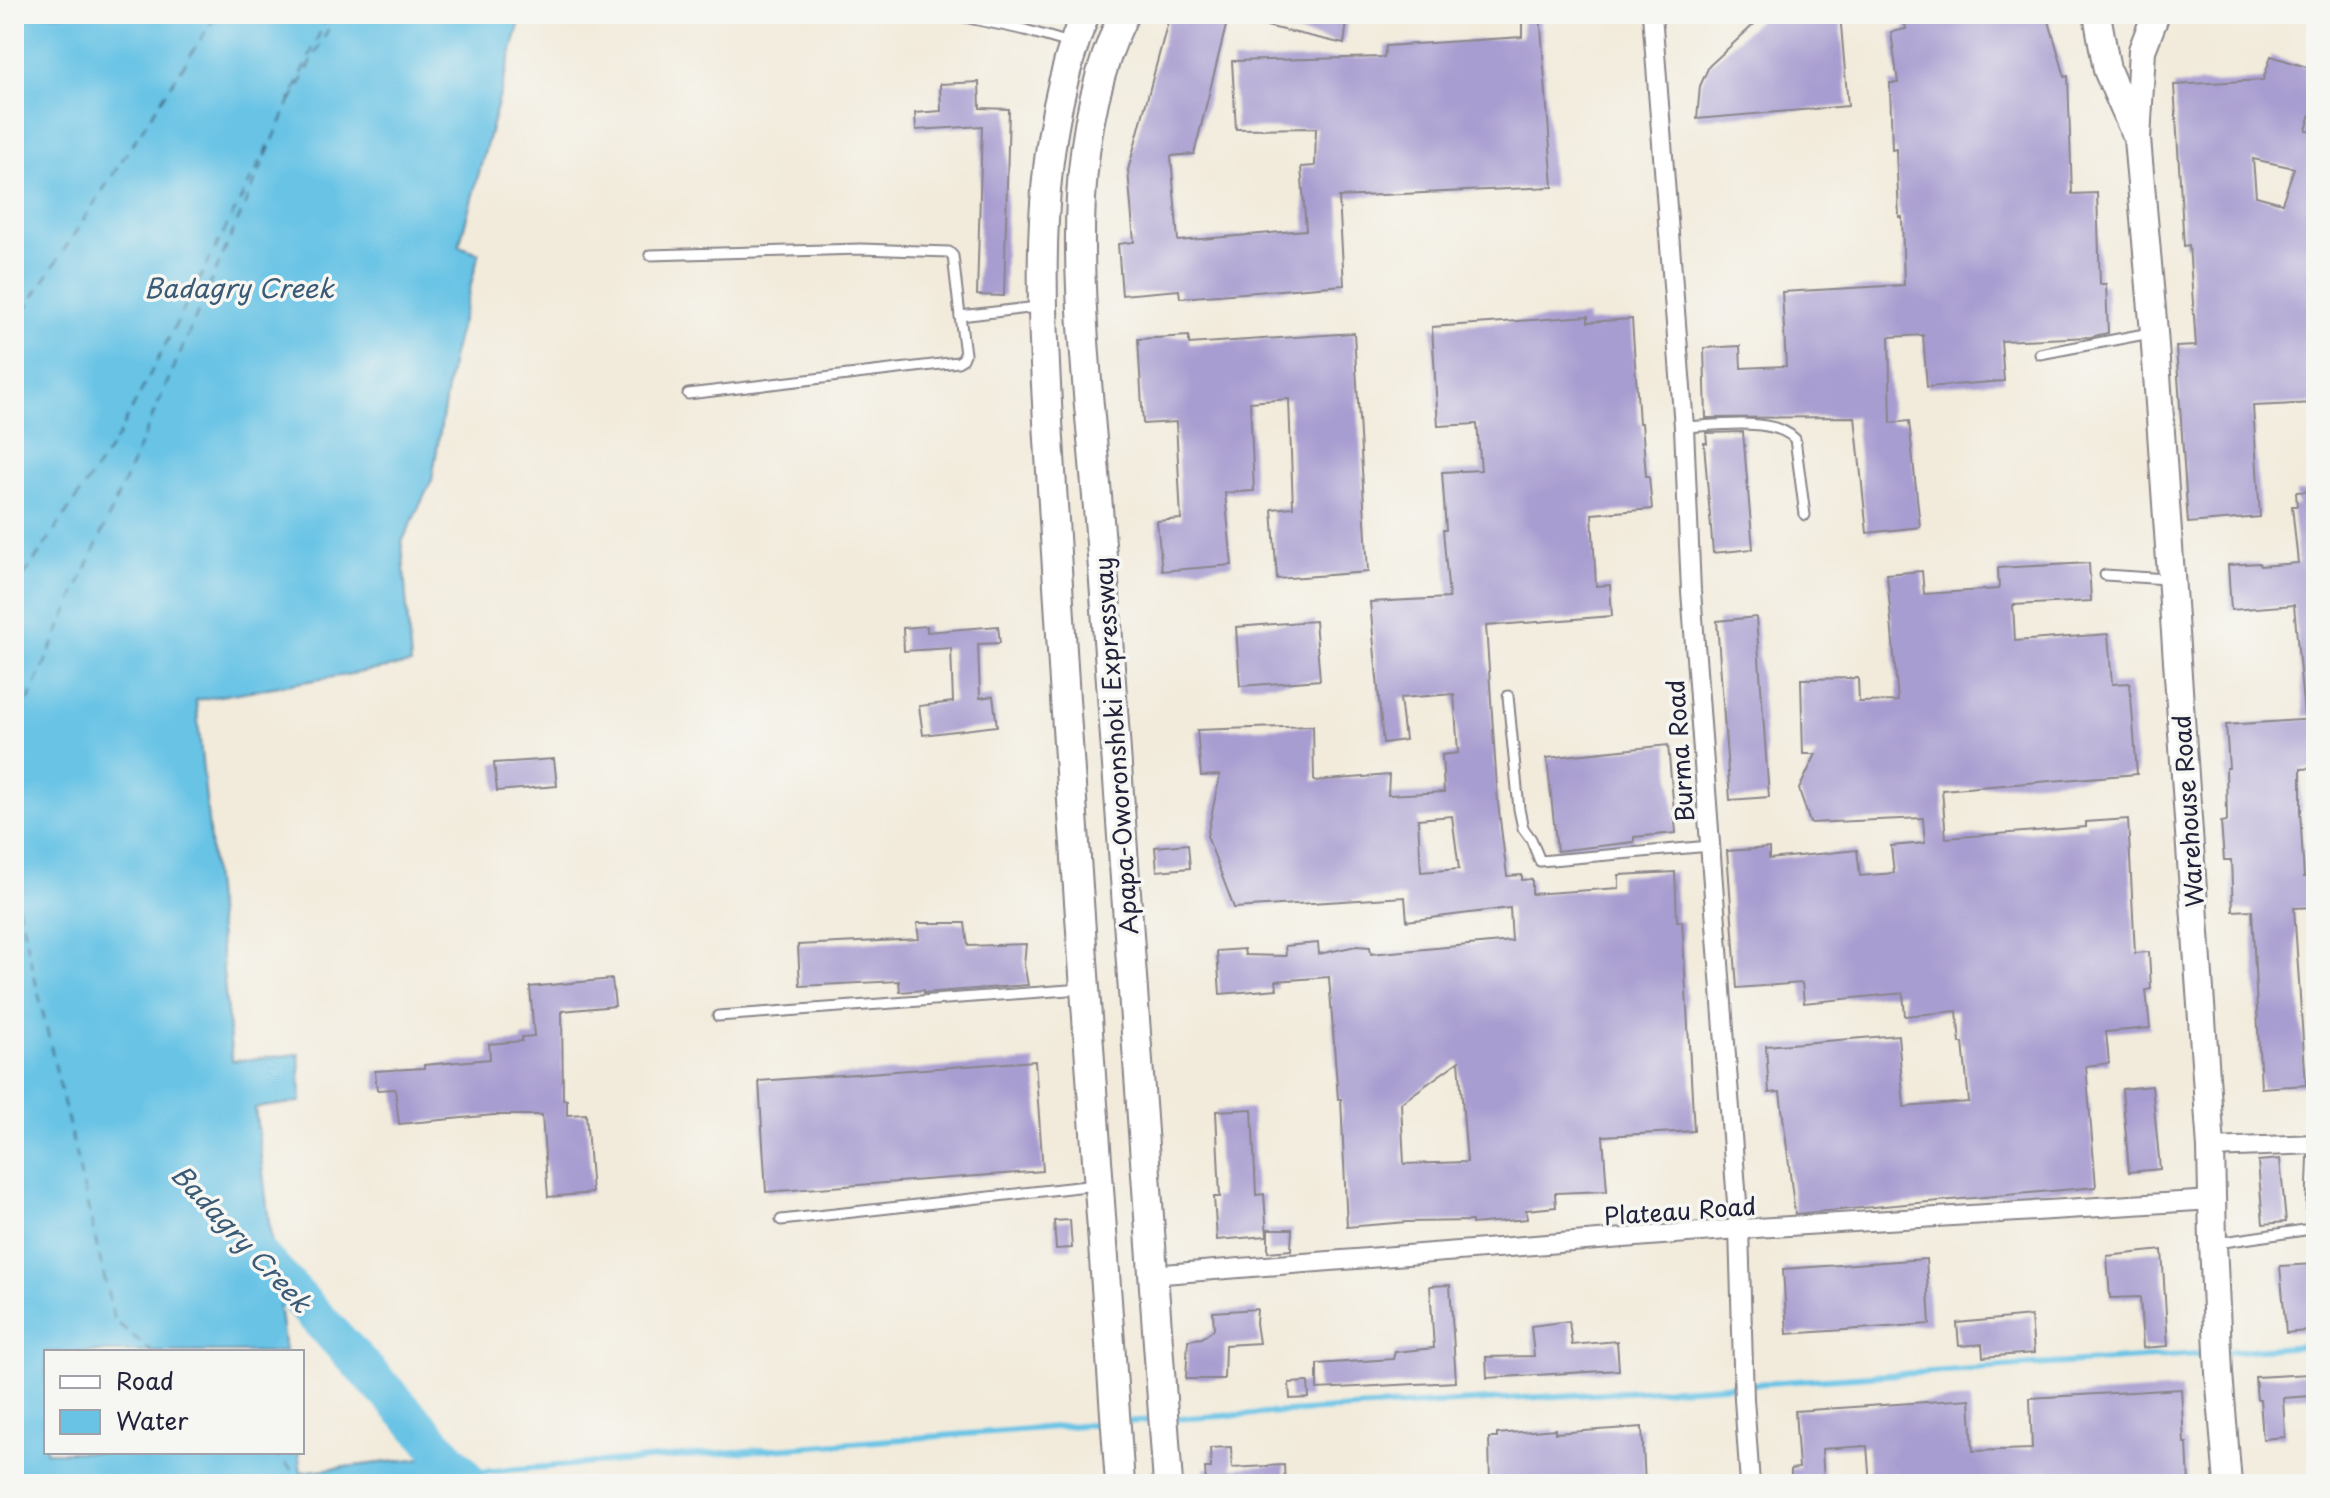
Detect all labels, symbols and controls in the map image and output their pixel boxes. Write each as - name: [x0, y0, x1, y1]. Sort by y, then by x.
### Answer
- water label: Badagry Creek: [144, 268, 335, 307]
- street label: Apapa-Oworonshoki Expressway: [1084, 556, 1146, 936]
- street label: Burma Road: [1656, 678, 1702, 824]
- street label: Warehouse Road: [2162, 714, 2212, 908]
- water label: Badagry Creek: [163, 1155, 322, 1322]
- street label: Plateau Road: [1603, 1187, 1757, 1233]
- legend: [44, 1350, 304, 1454]
- text: Road: [116, 1362, 174, 1398]
- text: Water: [116, 1402, 189, 1438]

